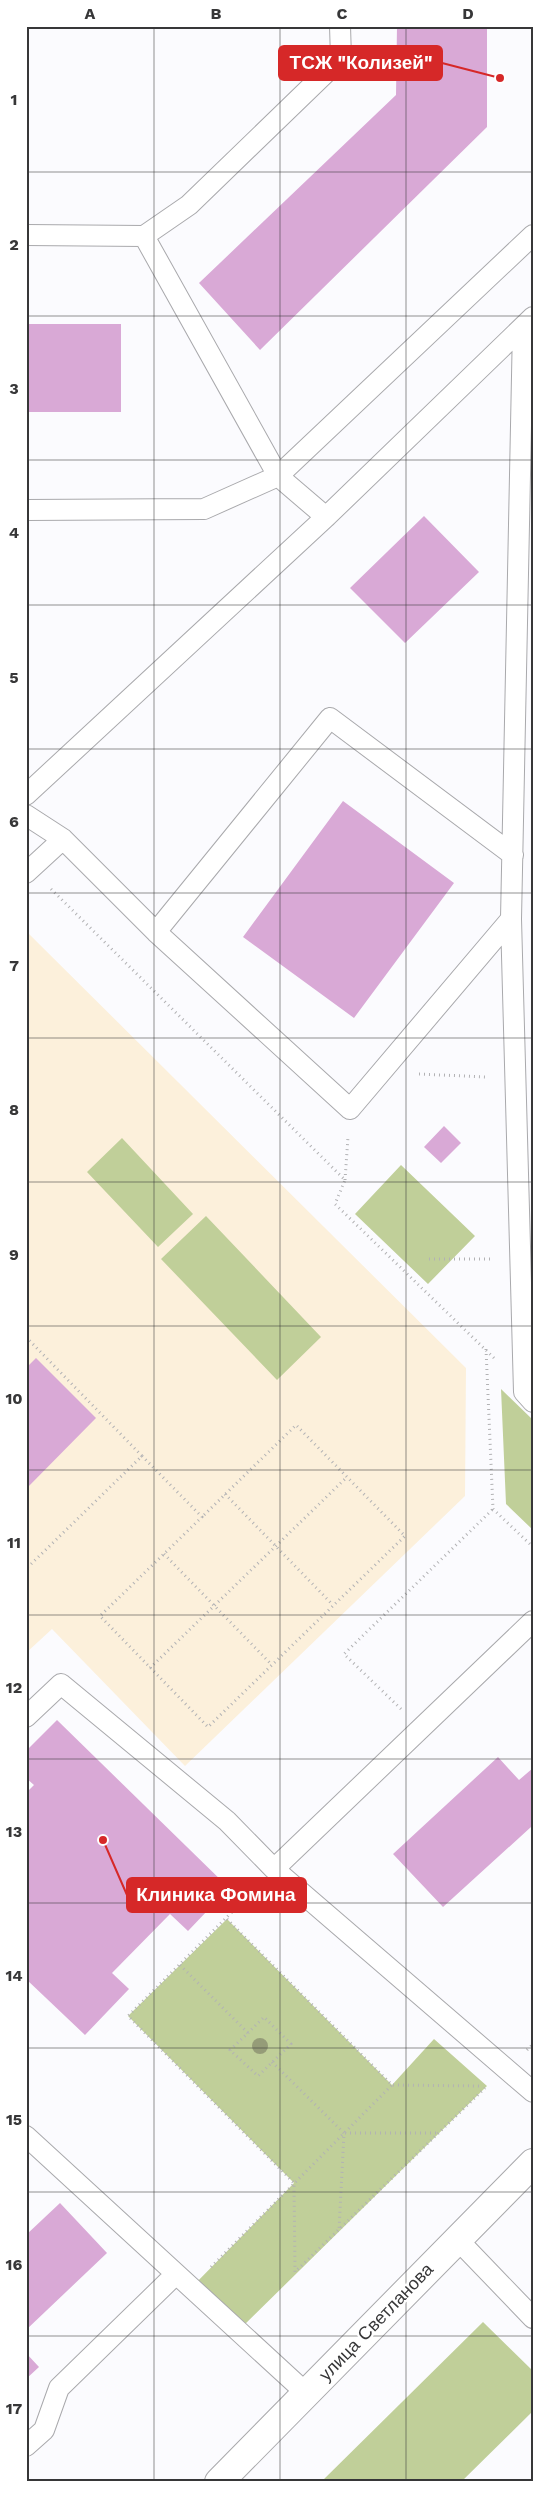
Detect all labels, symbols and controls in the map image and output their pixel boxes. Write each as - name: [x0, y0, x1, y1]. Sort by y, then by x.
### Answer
- text: A: [85, 4, 96, 23]
- text: B: [211, 4, 222, 23]
- text: C: [337, 4, 348, 23]
- text: D: [462, 4, 474, 23]
- callout: ТСЖ "Колизей": [279, 46, 442, 80]
- text: ТСЖ "Колизей": [290, 51, 432, 74]
- text: 1: [11, 90, 17, 109]
- text: 2: [9, 235, 19, 254]
- text: 3: [9, 379, 19, 398]
- text: 4: [9, 523, 19, 542]
- text: 5: [9, 668, 19, 687]
- text: 6: [9, 812, 19, 831]
- text: 7: [9, 956, 19, 975]
- text: 8: [9, 1100, 19, 1119]
- text: 9: [9, 1245, 19, 1264]
- text: 10: [5, 1389, 23, 1408]
- text: 11: [7, 1533, 21, 1552]
- text: 12: [6, 1678, 22, 1697]
- text: 13: [6, 1822, 22, 1841]
- callout: Клиника Фомина: [127, 1878, 306, 1912]
- text: Клиника Фомина: [136, 1883, 296, 1906]
- text: 14: [5, 1966, 23, 1985]
- text: 15: [6, 2110, 22, 2129]
- text: 16: [6, 2255, 23, 2274]
- street label: улица Светланова: [314, 2258, 438, 2385]
- text: 17: [6, 2399, 23, 2418]

